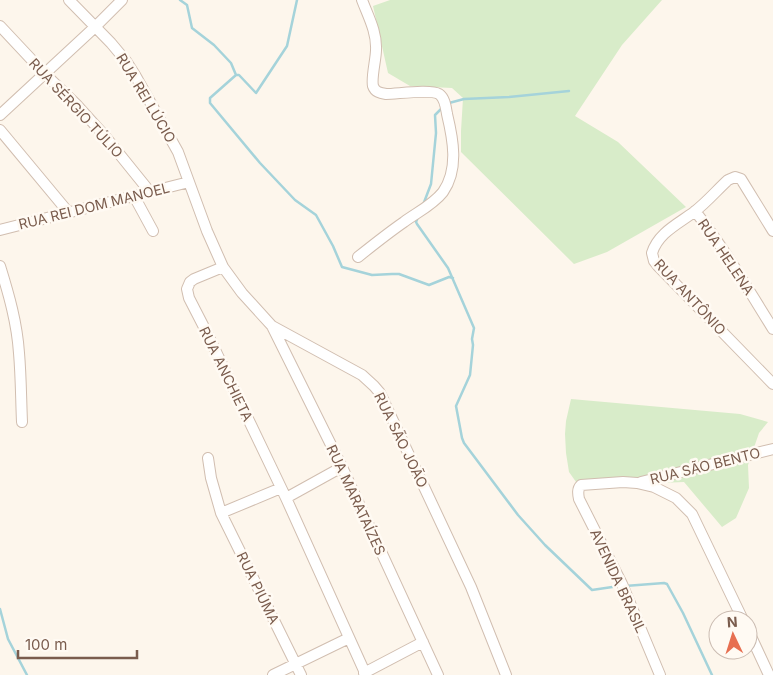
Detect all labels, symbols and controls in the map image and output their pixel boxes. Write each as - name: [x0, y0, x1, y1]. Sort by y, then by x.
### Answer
- street label: RUA REI LÚCIO: [113, 50, 180, 145]
- street label: RUA SÉRGIO TÚLIO: [26, 54, 127, 161]
- street label: RUA REI DOM MANOEL: [17, 178, 171, 233]
- street label: RUA HELENA: [695, 215, 758, 298]
- street label: RUA ANTÔNIO: [651, 255, 730, 338]
- street label: RUA ANCHIETA: [196, 324, 257, 424]
- street label: RUA SÃO JOÃO: [371, 389, 432, 490]
- street label: RUA MARATAÍZES: [323, 442, 390, 558]
- street label: RUA SÃO BENTO: [648, 444, 762, 487]
- street label: AVENIDA BRASIL: [587, 526, 650, 636]
- street label: RUA PIÚMA: [234, 549, 283, 627]
- north arrow: [708, 610, 758, 660]
- text: N: [726, 613, 738, 630]
- scale bar: [18, 628, 136, 660]
- text: 100 m: [25, 635, 67, 654]

